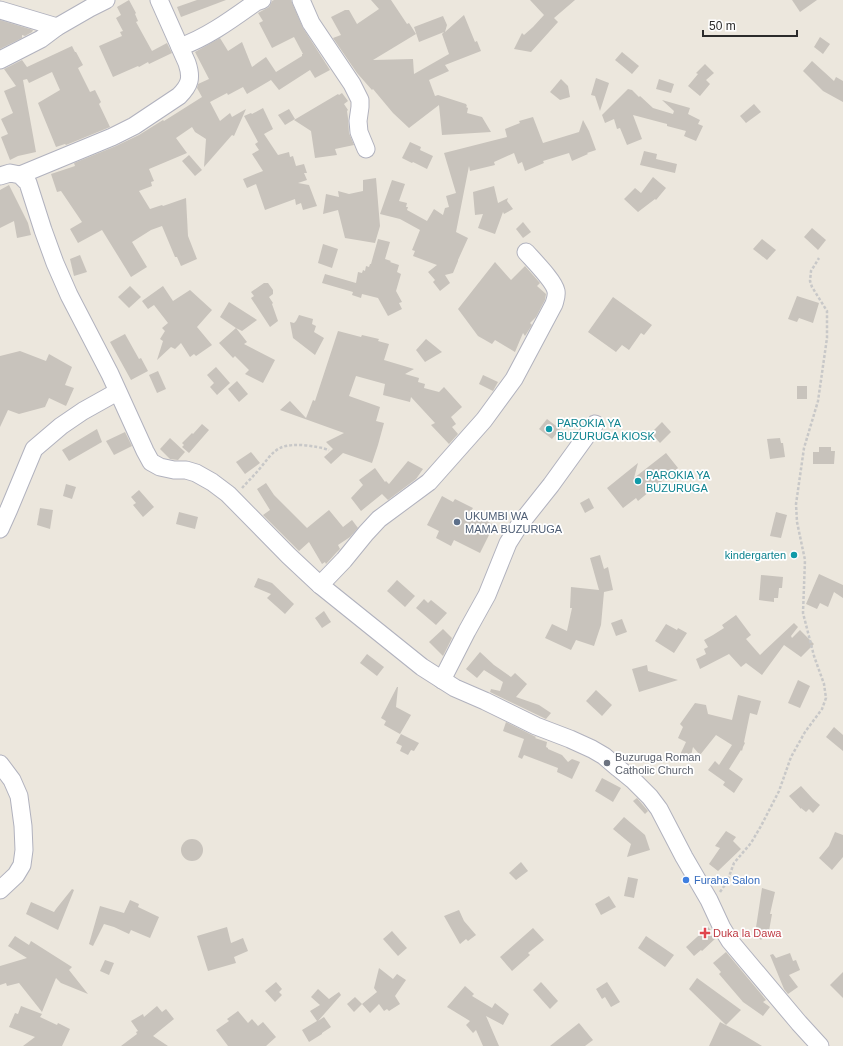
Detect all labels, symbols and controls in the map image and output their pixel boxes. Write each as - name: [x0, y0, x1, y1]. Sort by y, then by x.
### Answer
- scale bar: [703, 12, 797, 38]
- text: 50 m: [709, 19, 736, 33]
- place label: PAROKIA YA BUZURUGA KIOSK: [557, 417, 655, 442]
- marker: PAROKIA YA BUZURUGA KIOSK: [544, 424, 554, 434]
- place label: PAROKIA YA BUZURUGA: [646, 469, 711, 494]
- marker: PAROKIA YA BUZURUGA: [633, 476, 643, 486]
- place label: UKUMBI WA MAMA BUZURUGA: [465, 510, 563, 535]
- marker: UKUMBI WA MAMA BUZURUGA: [452, 517, 462, 527]
- place label: kindergarten: [725, 549, 786, 561]
- marker: kindergarten: [789, 550, 799, 560]
- place label: Buzuruga Roman Catholic Church: [615, 751, 701, 776]
- marker: Buzuruga Roman Catholic Church: [602, 758, 612, 768]
- place label: Furaha Salon: [694, 874, 760, 886]
- marker: Furaha Salon: [681, 875, 691, 885]
- place label: Duka la Dawa: [713, 927, 782, 939]
- marker: Duka la Dawa: [700, 928, 710, 938]

